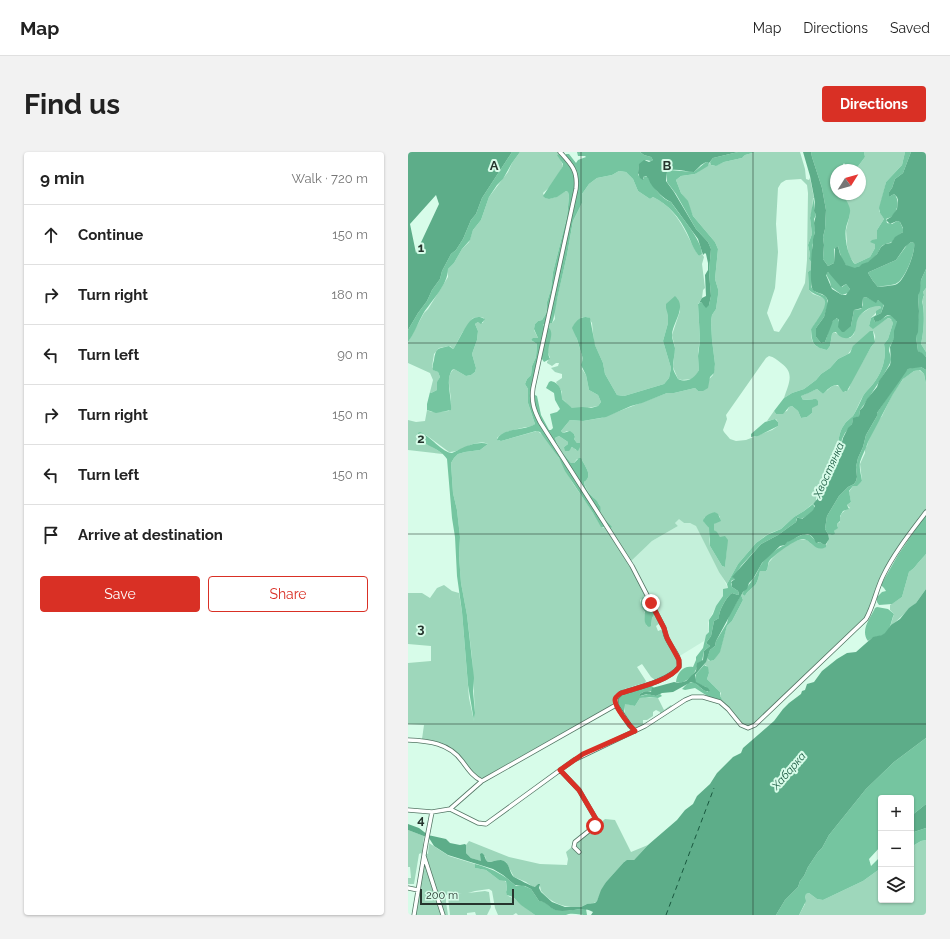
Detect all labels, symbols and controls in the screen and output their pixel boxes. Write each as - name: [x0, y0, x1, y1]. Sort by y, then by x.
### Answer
- text: Map: [20, 17, 59, 39]
- text: Map: [753, 20, 781, 36]
- text: Directions: [803, 20, 868, 36]
- text: Saved: [890, 20, 930, 36]
- button: Directions: [822, 86, 926, 122]
- text: Find us: [24, 88, 120, 121]
- text: A: [490, 158, 499, 173]
- text: B: [663, 158, 672, 173]
- north arrow: [830, 164, 866, 200]
- text: 9 min: [40, 168, 85, 188]
- text: Walk · 720 m: [292, 171, 368, 186]
- icon: ahead: [40, 224, 62, 246]
- text: Continue: [78, 226, 143, 244]
- text: 150 m: [332, 227, 368, 242]
- text: 1: [418, 240, 425, 255]
- icon: right: [40, 284, 62, 306]
- text: Turn right: [78, 286, 148, 304]
- text: 180 m: [332, 287, 368, 302]
- icon: left: [40, 344, 62, 366]
- text: Turn left: [78, 346, 139, 364]
- text: 90 m: [337, 347, 368, 362]
- icon: right: [40, 404, 62, 426]
- text: Turn right: [78, 406, 148, 424]
- text: 150 m: [332, 407, 368, 422]
- text: 2: [417, 431, 425, 446]
- water label: Хвостянка: [811, 440, 847, 501]
- icon: left: [40, 464, 62, 486]
- text: Turn left: [78, 466, 139, 484]
- text: 150 m: [332, 467, 368, 482]
- icon: arrive: [40, 524, 62, 546]
- text: Arrive at destination: [78, 526, 223, 544]
- button: Save: [40, 576, 200, 612]
- button: Share: [208, 576, 368, 612]
- route end: [642, 594, 660, 612]
- text: 3: [417, 621, 425, 636]
- water label: Хабарка: [769, 749, 809, 793]
- map controls: [878, 795, 914, 903]
- button: +: [878, 795, 914, 831]
- text: 4: [417, 812, 425, 827]
- route start: [586, 817, 604, 835]
- button: −: [878, 831, 914, 867]
- button: layers: [878, 867, 914, 903]
- scale bar: [420, 887, 514, 906]
- text: 200 m: [426, 889, 458, 902]

